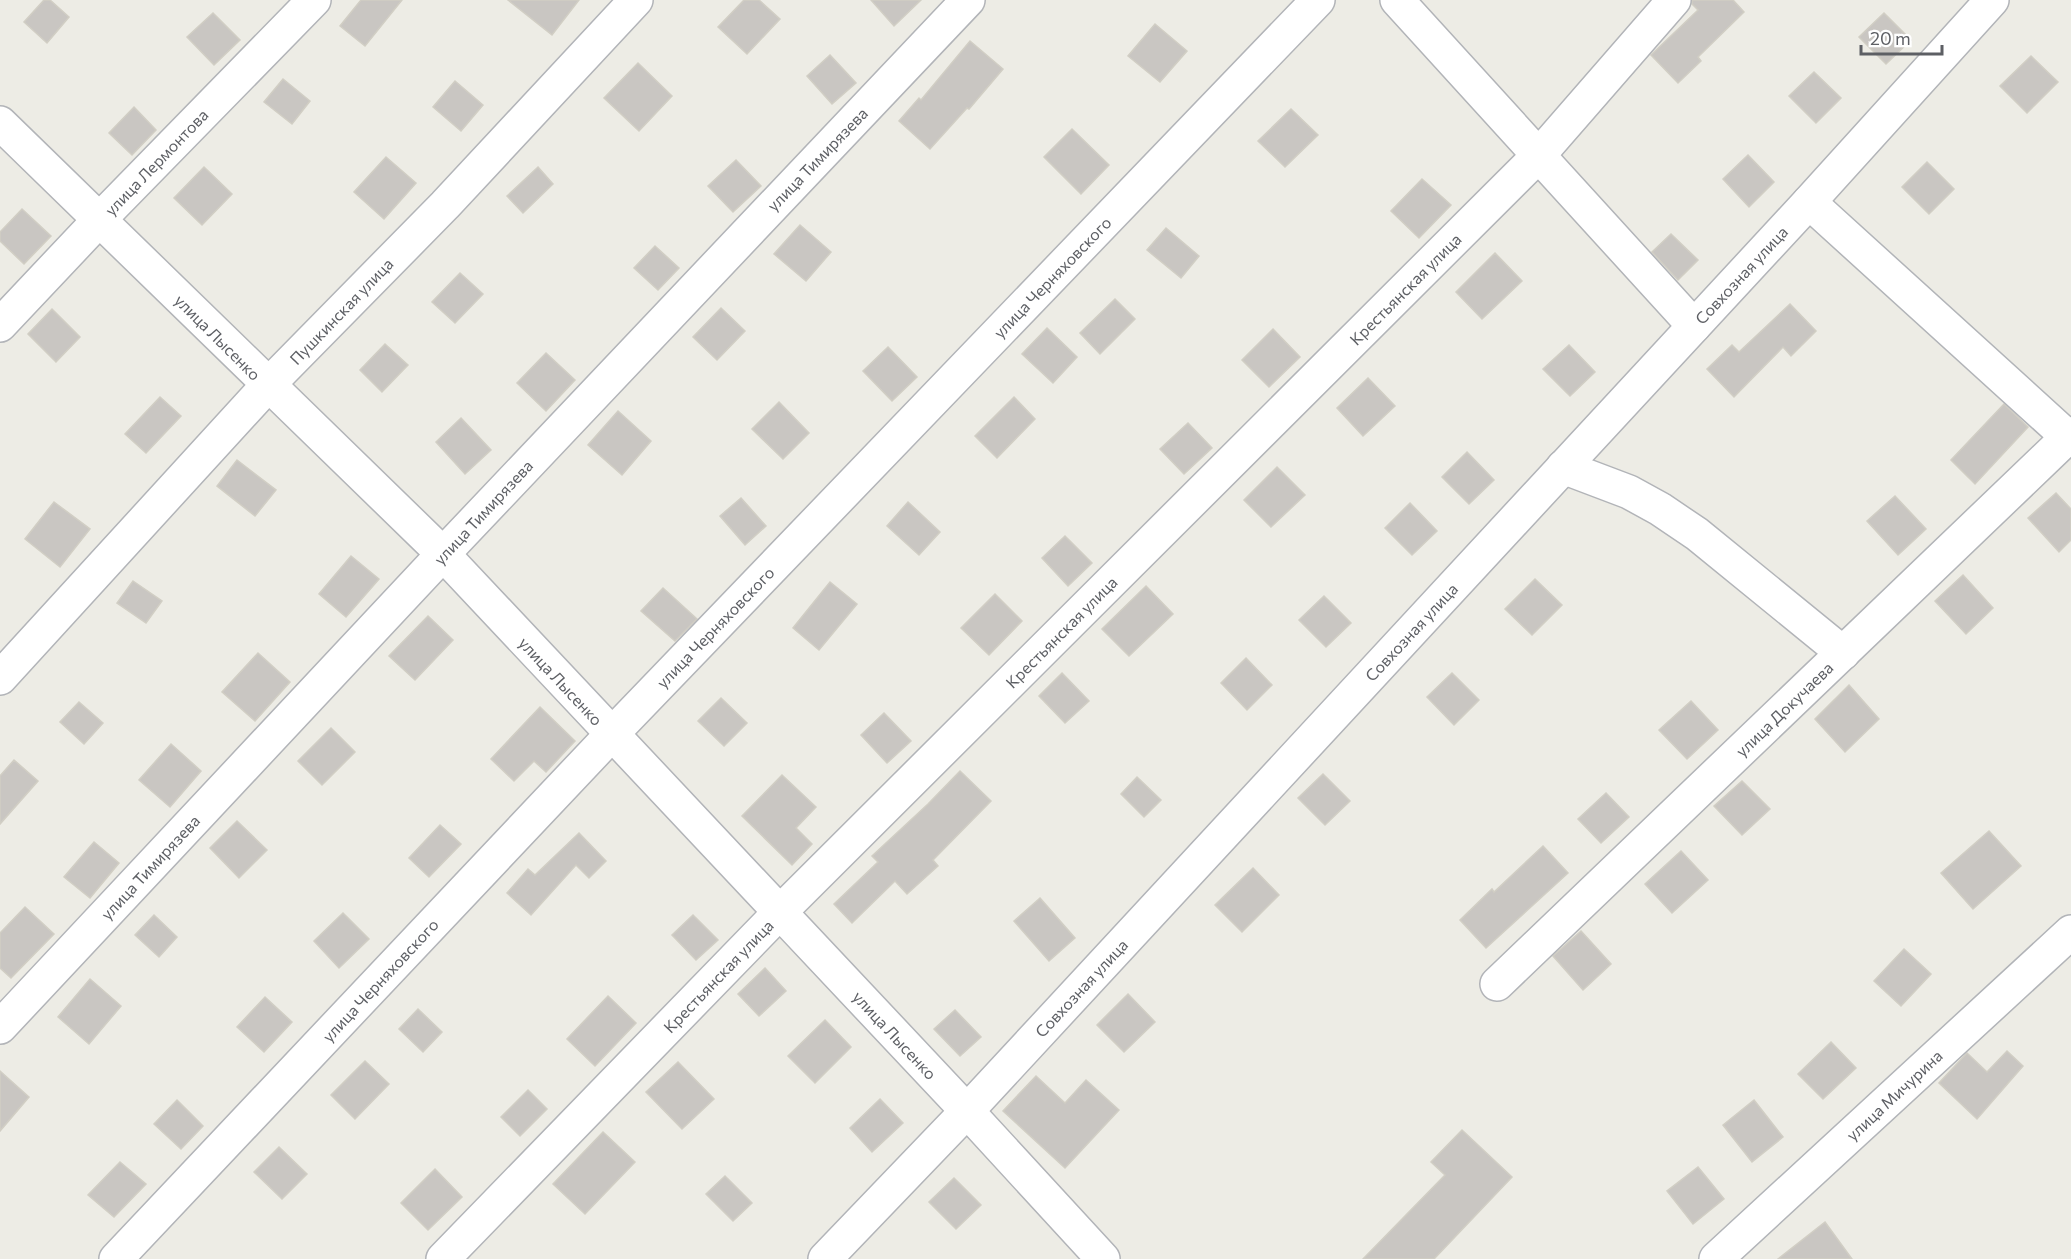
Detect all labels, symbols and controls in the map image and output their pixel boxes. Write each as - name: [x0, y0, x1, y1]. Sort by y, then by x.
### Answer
- scale bar: [1861, 18, 1942, 56]
- text: 20 m: [1870, 27, 1911, 49]
- street label: улица Тимирязева: [763, 103, 871, 215]
- street label: улица Лермонтова: [100, 105, 212, 219]
- street label: улица Черняховского: [989, 212, 1115, 342]
- street label: Совхозная улица: [1691, 222, 1791, 328]
- street label: Крестьянская улица: [1345, 229, 1465, 349]
- street label: Пушкинская улица: [285, 254, 397, 368]
- street label: улица Лысенко: [171, 290, 265, 384]
- street label: улица Тимирязева: [430, 456, 536, 568]
- street label: улица Черняховского: [652, 562, 778, 692]
- street label: Крестьянская улица: [1001, 572, 1121, 692]
- street label: Совхозная улица: [1361, 579, 1461, 685]
- street label: улица Лысенко: [515, 633, 607, 729]
- street label: улица Докучаева: [1731, 658, 1837, 760]
- street label: улица Тимирязева: [97, 811, 203, 923]
- street label: улица Черняховского: [318, 915, 442, 1045]
- street label: Крестьянская улица: [659, 916, 777, 1036]
- street label: Совхозная улица: [1031, 935, 1131, 1041]
- street label: улица Лысенко: [849, 987, 941, 1083]
- street label: улица Мичурина: [1842, 1046, 1946, 1144]

